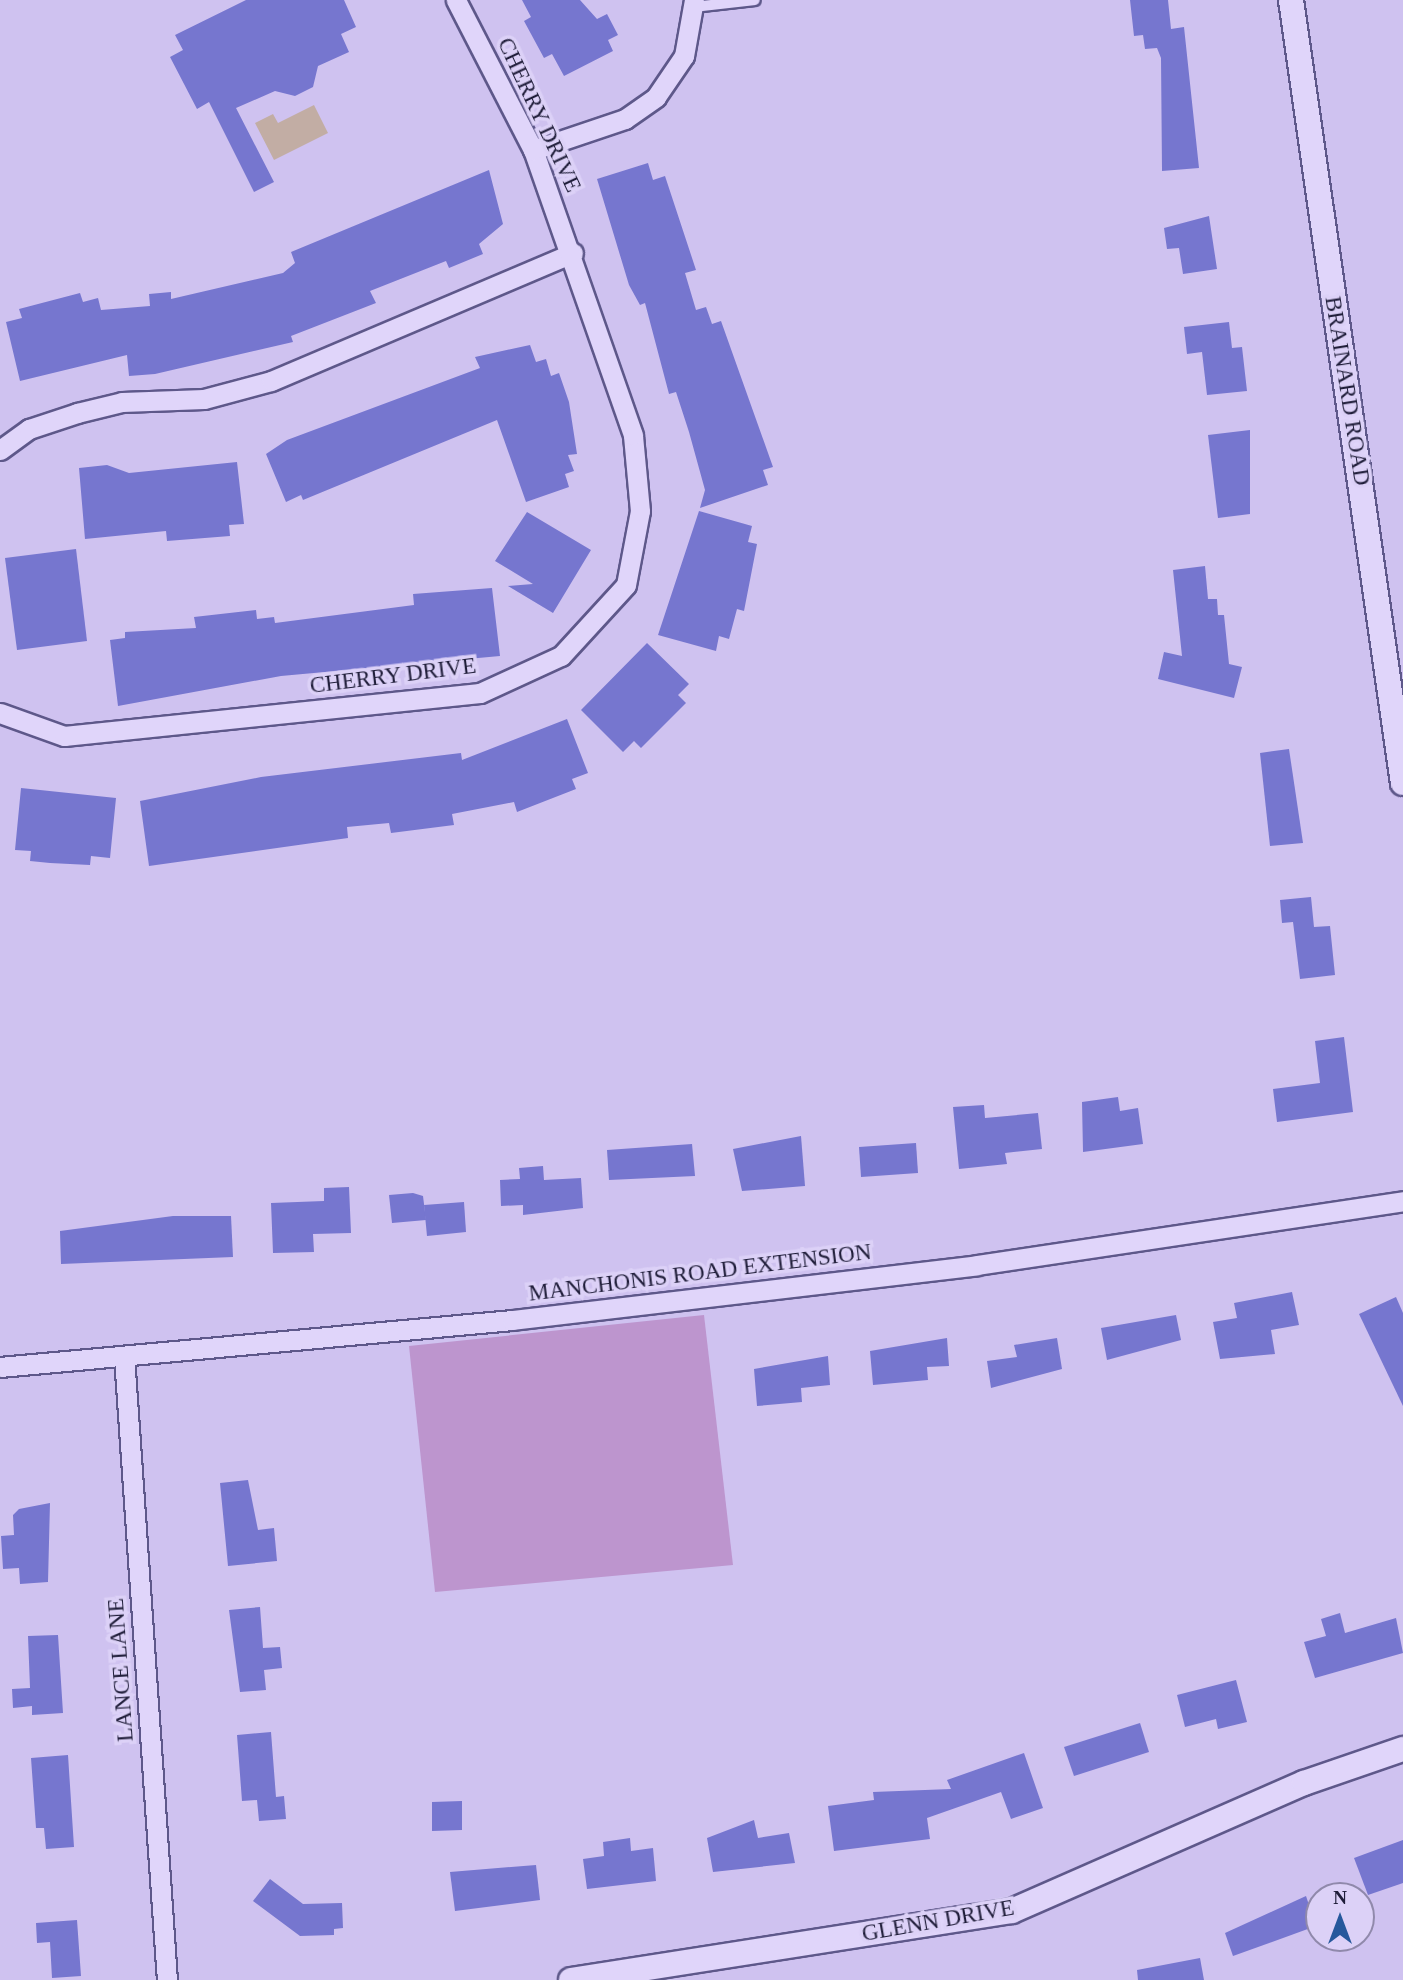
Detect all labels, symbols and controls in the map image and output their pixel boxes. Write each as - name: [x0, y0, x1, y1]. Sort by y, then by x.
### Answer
- street label: CHERRY DRIVE: [491, 33, 587, 197]
- street label: BRAINARD ROAD: [1318, 294, 1376, 488]
- street label: CHERRY DRIVE: [308, 652, 478, 700]
- street label: MANCHONIS ROAD EXTENSION: [527, 1238, 873, 1308]
- street label: LANCE LANE: [102, 1597, 140, 1743]
- north arrow: [1305, 1882, 1375, 1952]
- text: N: [1333, 1887, 1347, 1908]
- street label: GLENN DRIVE: [860, 1894, 1016, 1948]

